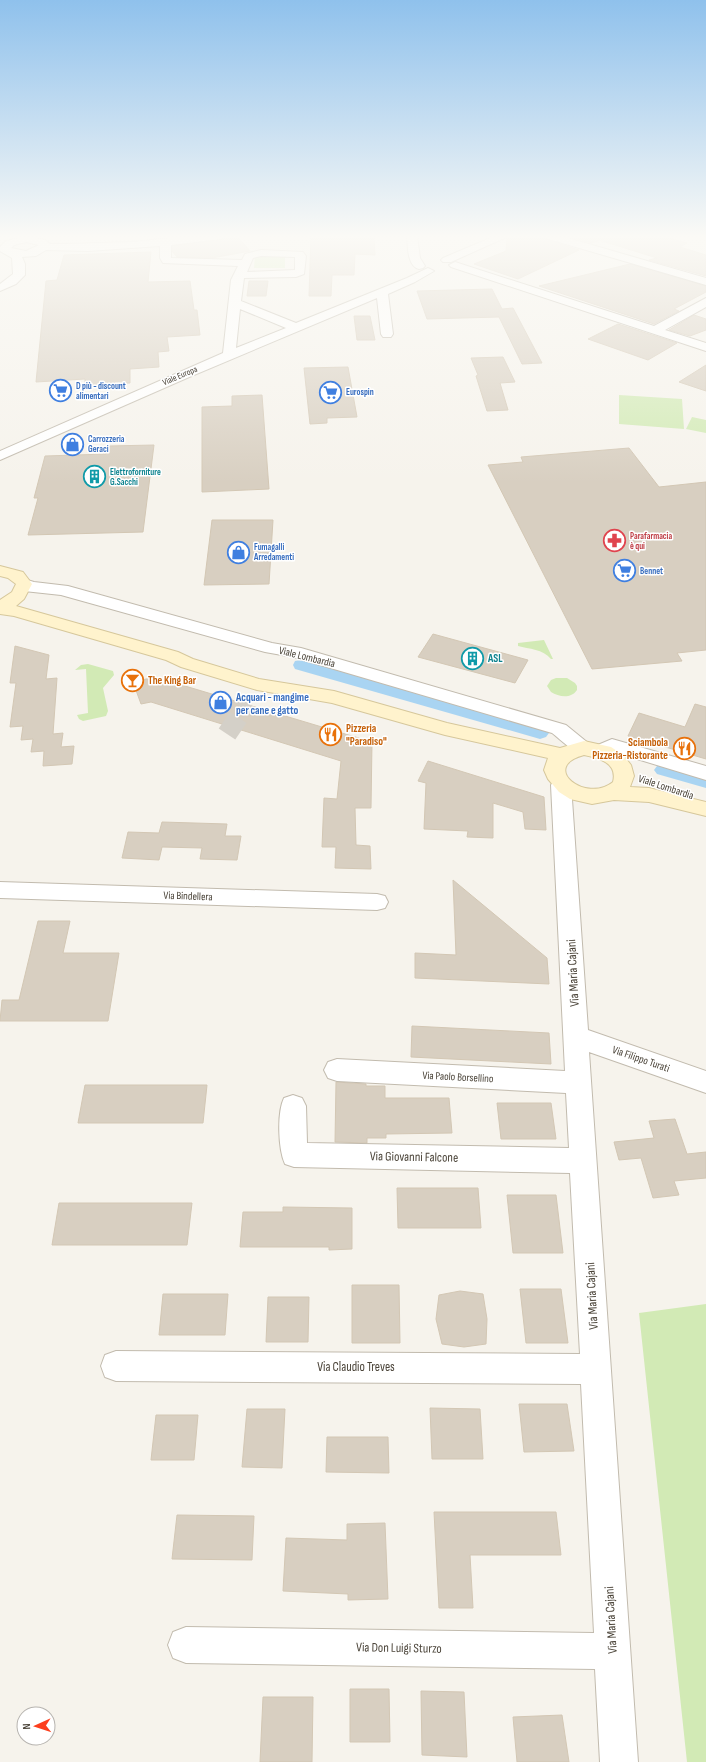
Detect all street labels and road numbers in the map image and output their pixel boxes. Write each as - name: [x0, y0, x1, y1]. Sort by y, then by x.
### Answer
- street label: Viale Europa: [161, 364, 199, 388]
- street label: Viale Lombardia: [277, 644, 337, 670]
- street label: Viale Lombardia: [637, 772, 695, 802]
- street label: Via Bindellera: [163, 889, 213, 903]
- street label: Via Maria Cajani: [563, 939, 583, 1007]
- street label: Via Filippo Turati: [611, 1043, 671, 1075]
- street label: Via Paolo Borsellino: [422, 1069, 494, 1085]
- street label: Via Giovanni Falcone: [370, 1148, 458, 1166]
- street label: Via Maria Cajani: [582, 1262, 602, 1330]
- street label: Via Claudio Treves: [317, 1359, 395, 1375]
- street label: Via Maria Cajani: [601, 1586, 621, 1654]
- street label: Via Don Luigi Sturzo: [356, 1639, 442, 1657]

